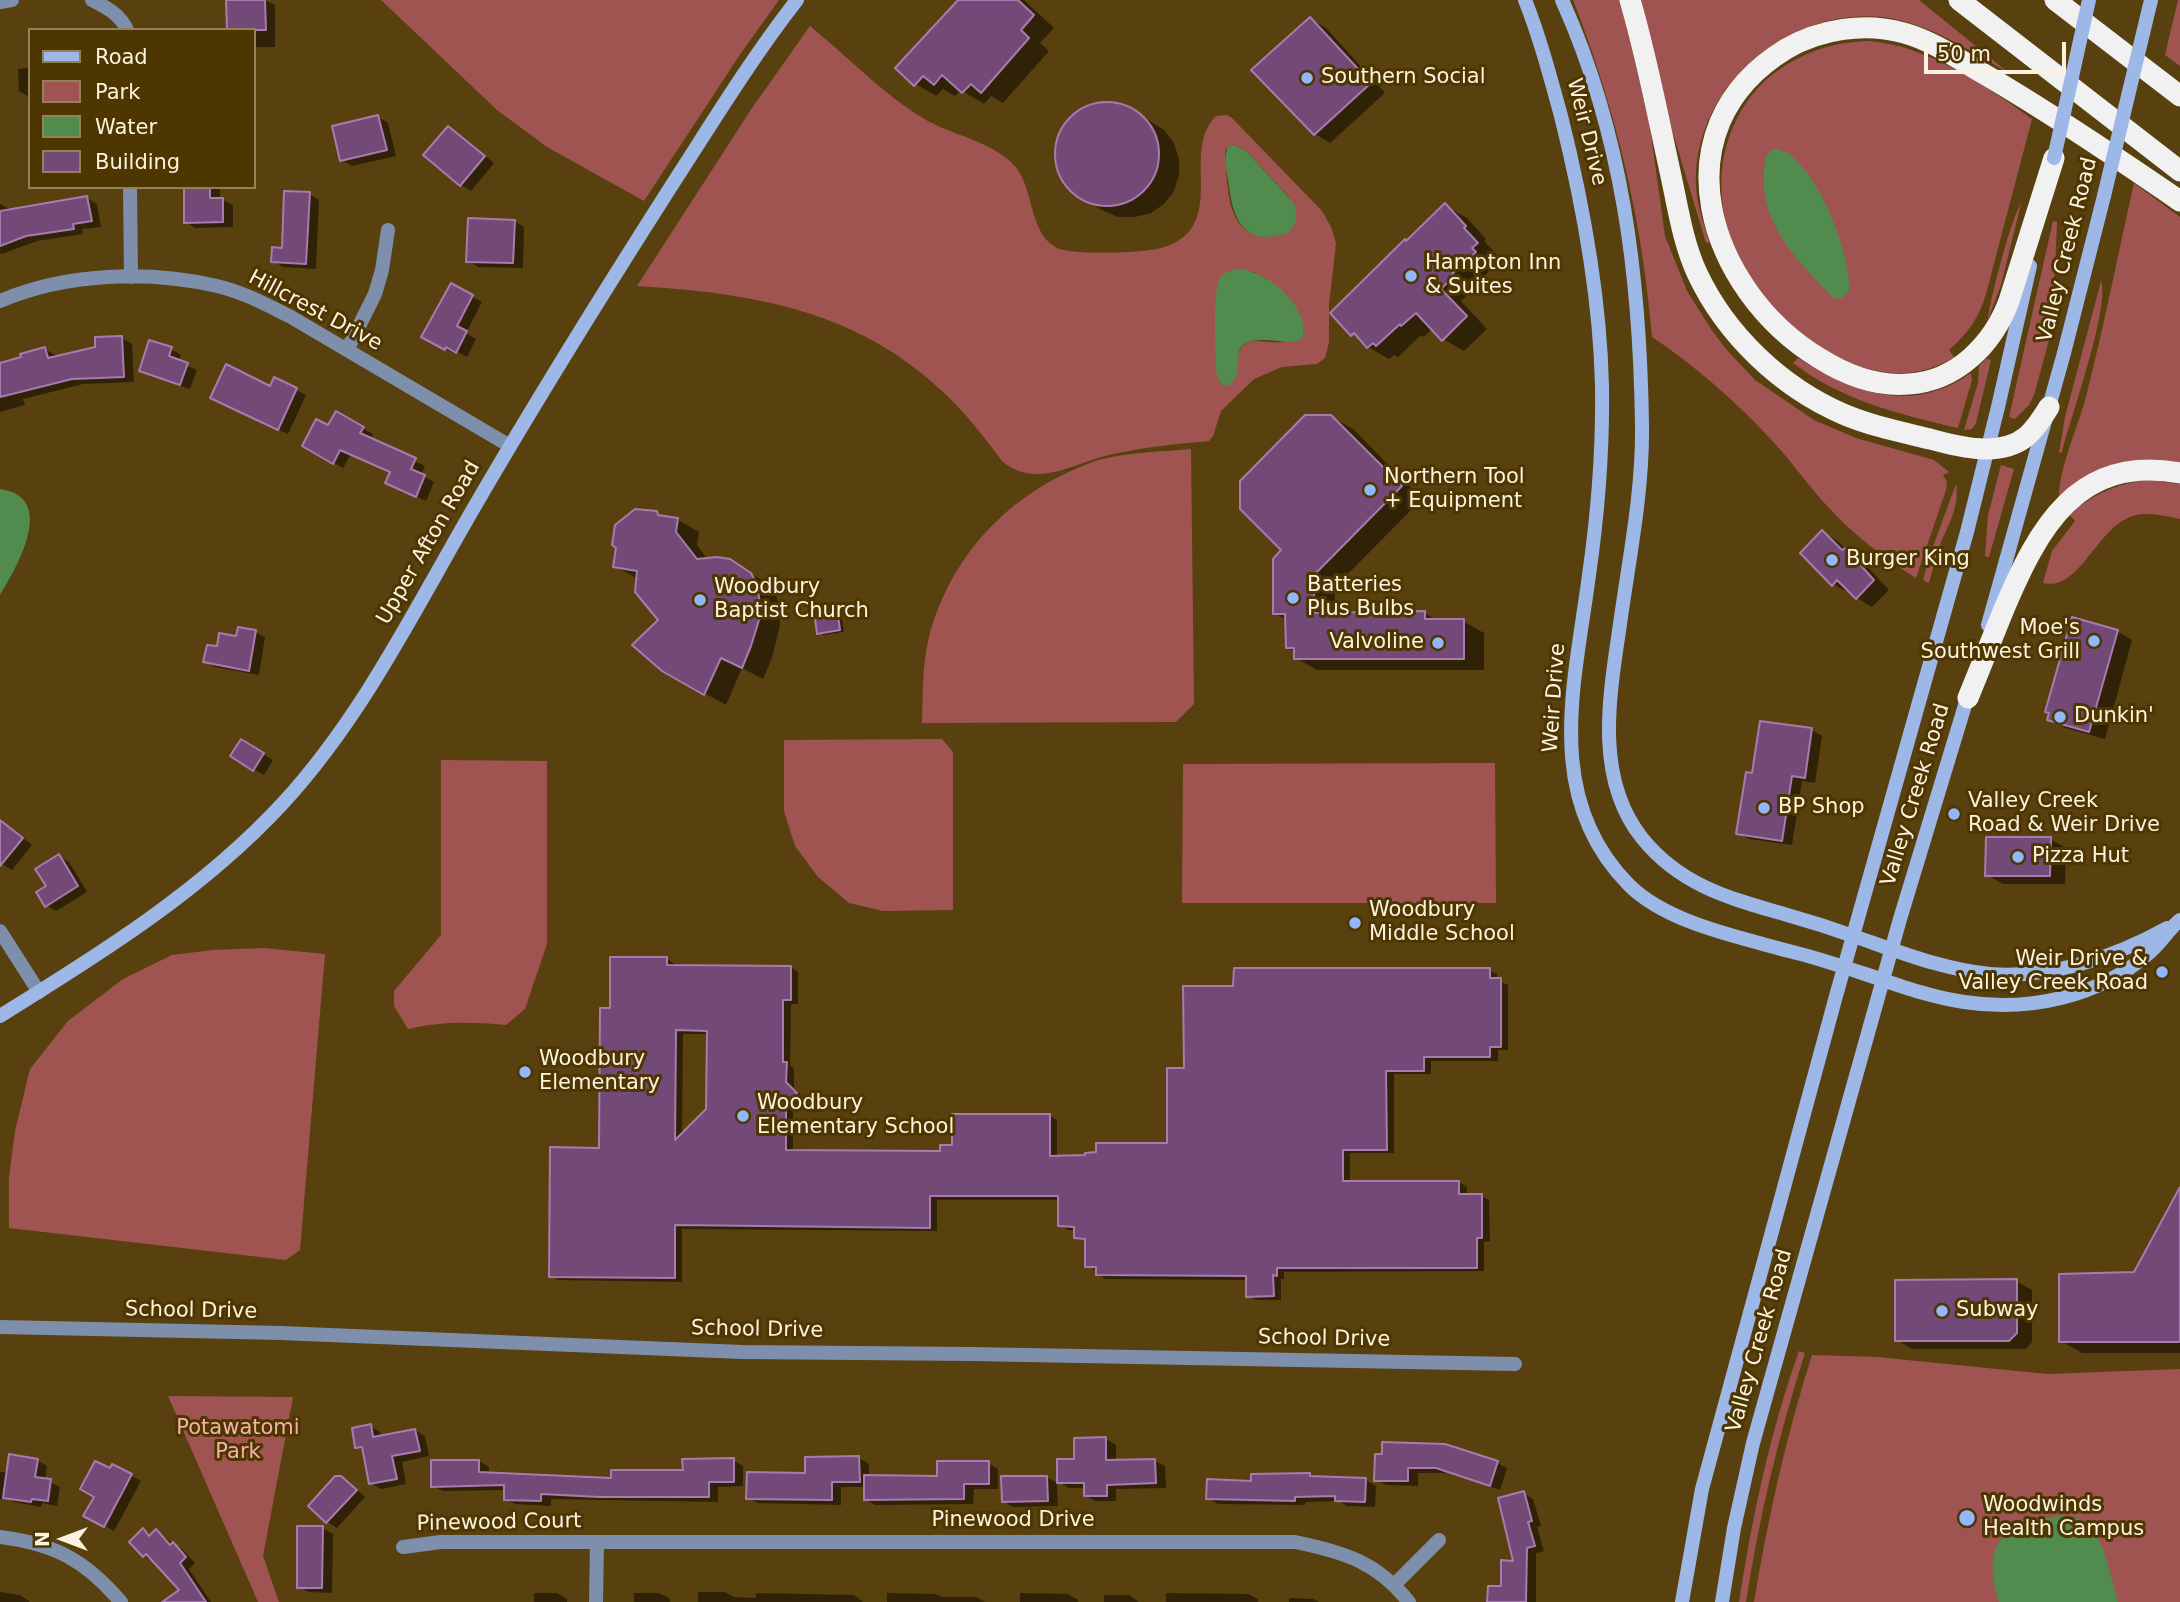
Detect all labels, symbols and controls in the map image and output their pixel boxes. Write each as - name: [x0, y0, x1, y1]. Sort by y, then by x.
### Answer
- legend: [28, 28, 256, 189]
- scale bar: [1928, 28, 2070, 72]
- text: 50 m: [1937, 42, 1991, 66]
- text: Road: [95, 45, 148, 69]
- place label: Southern Social: [1321, 65, 1485, 91]
- marker: Southern Social: [1299, 70, 1315, 86]
- street label: Weir Drive: [1561, 76, 1611, 188]
- text: Park: [95, 80, 140, 104]
- text: Water: [95, 115, 157, 139]
- text: Building: [95, 150, 180, 174]
- street label: Valley Creek Road: [2033, 155, 2103, 345]
- place label: Hampton Inn & Suites: [1425, 251, 1561, 301]
- street label: Hillcrest Drive: [244, 265, 386, 357]
- marker: Hampton Inn & Suites: [1403, 268, 1419, 284]
- street label: Upper Afton Road: [372, 457, 486, 629]
- place label: Northern Tool + Equipment: [1384, 465, 1525, 515]
- marker: Northern Tool + Equipment: [1362, 482, 1378, 498]
- place label: Burger King: [1846, 547, 1970, 573]
- marker: Burger King: [1824, 552, 1840, 568]
- place label: Batteries Plus Bulbs: [1307, 573, 1414, 623]
- place label: Woodbury Baptist Church: [714, 575, 869, 625]
- marker: Batteries Plus Bulbs: [1285, 590, 1301, 606]
- marker: Woodbury Baptist Church: [692, 592, 708, 608]
- place label: Moe's Southwest Grill: [1921, 616, 2080, 666]
- place label: Valvoline: [1329, 630, 1424, 656]
- marker: Moe's Southwest Grill: [2086, 633, 2102, 649]
- marker: Valvoline: [1430, 635, 1446, 651]
- street label: Weir Drive: [1539, 642, 1571, 754]
- street label: Valley Creek Road: [1876, 701, 1956, 889]
- place label: Dunkin': [2074, 704, 2154, 730]
- marker: Dunkin': [2052, 709, 2068, 725]
- place label: Valley Creek Road & Weir Drive: [1968, 789, 2160, 839]
- place label: BP Shop: [1778, 795, 1865, 821]
- marker: BP Shop: [1756, 800, 1772, 816]
- marker: Valley Creek Road & Weir Drive: [1946, 806, 1962, 822]
- place label: Pizza Hut: [2032, 844, 2129, 870]
- marker: Pizza Hut: [2010, 849, 2026, 865]
- place label: Woodbury Middle School: [1369, 898, 1515, 948]
- marker: Woodbury Middle School: [1347, 915, 1363, 931]
- place label: Weir Drive & Valley Creek Road: [1958, 947, 2148, 997]
- marker: Weir Drive & Valley Creek Road: [2154, 964, 2170, 980]
- place label: Woodbury Elementary: [539, 1047, 660, 1097]
- marker: Woodbury Elementary: [517, 1064, 533, 1080]
- place label: Woodbury Elementary School: [757, 1091, 954, 1141]
- marker: Woodbury Elementary School: [735, 1108, 751, 1124]
- street label: Valley Creek Road: [1722, 1246, 1798, 1436]
- street label: School Drive: [125, 1297, 257, 1325]
- place label: Subway: [1956, 1298, 2038, 1324]
- marker: Subway: [1934, 1303, 1950, 1319]
- street label: School Drive: [691, 1316, 823, 1344]
- street label: School Drive: [1258, 1325, 1390, 1353]
- park label: Potawatomi Park: [176, 1416, 300, 1466]
- place label: Woodwinds Health Campus: [1983, 1493, 2144, 1543]
- north arrow: [28, 1504, 98, 1574]
- street label: Pinewood Drive: [931, 1508, 1095, 1534]
- marker: Woodwinds Health Campus: [1957, 1508, 1977, 1528]
- street label: Pinewood Court: [416, 1509, 582, 1537]
- text: N: [31, 1531, 53, 1547]

